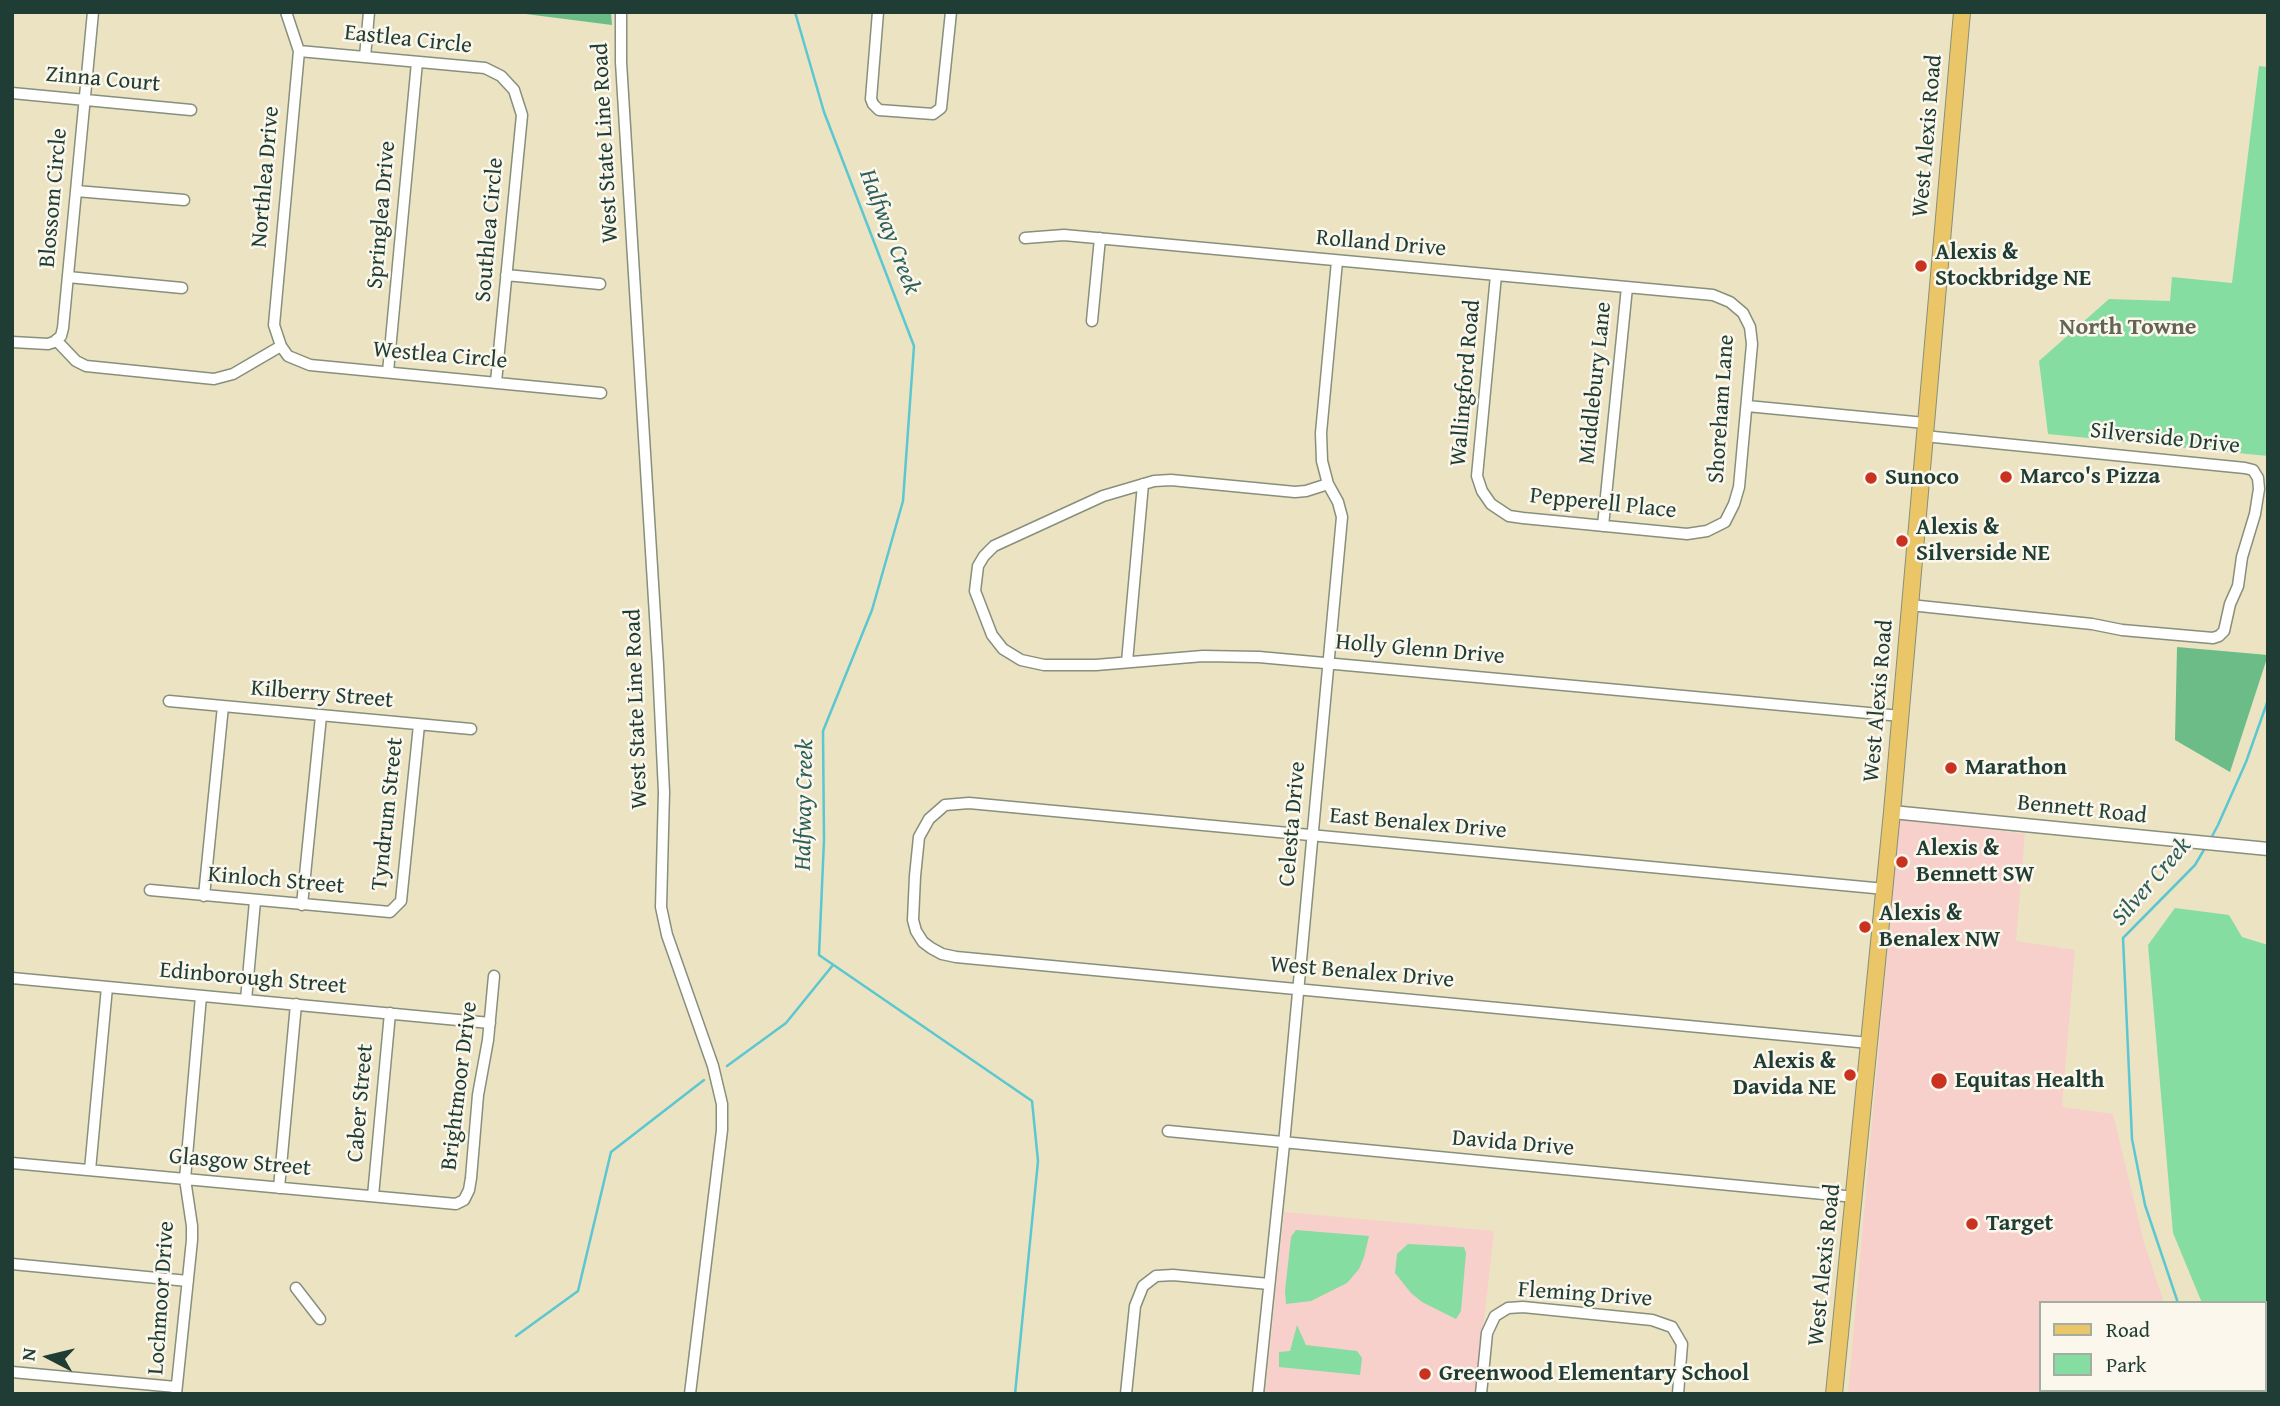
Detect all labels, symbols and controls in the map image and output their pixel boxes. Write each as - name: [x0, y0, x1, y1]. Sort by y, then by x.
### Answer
- street label: Eastlea Circle: [343, 20, 473, 60]
- street label: West State Line Road: [587, 42, 625, 244]
- street label: West Alexis Road: [1907, 54, 1949, 218]
- street label: Zinna Court: [45, 61, 161, 99]
- street label: Northlea Drive: [246, 105, 286, 249]
- street label: Blossom Circle: [34, 127, 74, 269]
- street label: Springlea Drive: [362, 140, 402, 290]
- street label: Southlea Circle: [470, 157, 510, 303]
- water label: Halfway Creek: [852, 165, 926, 299]
- street label: Rolland Drive: [1315, 225, 1447, 263]
- place label: Alexis & Stockbridge NE: [1935, 239, 2091, 293]
- marker: Alexis & Stockbridge NE: [1913, 258, 1929, 274]
- street label: Wallingford Road: [1445, 299, 1487, 467]
- street label: Middlebury Lane: [1574, 300, 1618, 466]
- district label: North Towne: [2059, 314, 2197, 342]
- street label: Shoreham Lane: [1703, 334, 1741, 484]
- street label: Westlea Circle: [372, 336, 508, 376]
- street label: Silverside Drive: [2089, 417, 2241, 461]
- place label: Marco's Pizza: [2020, 463, 2160, 491]
- place label: Sunoco: [1885, 464, 1959, 492]
- marker: Marco's Pizza: [1998, 469, 2014, 485]
- marker: Sunoco: [1863, 470, 1879, 486]
- street label: Pepperell Place: [1528, 483, 1678, 525]
- place label: Alexis & Silverside NE: [1916, 514, 2050, 568]
- marker: Alexis & Silverside NE: [1894, 533, 1910, 549]
- street label: West State Line Road: [620, 608, 654, 810]
- street label: West Alexis Road: [1858, 619, 1900, 783]
- street label: Holly Glenn Drive: [1334, 629, 1506, 671]
- street label: Kilberry Street: [250, 675, 394, 715]
- street label: Tyndrum Street: [366, 736, 410, 892]
- water label: Halfway Creek: [789, 739, 821, 871]
- place label: Marathon: [1965, 754, 2067, 782]
- street label: Celesta Drive: [1274, 760, 1312, 888]
- marker: Marathon: [1943, 760, 1959, 776]
- street label: Bennett Road: [2016, 789, 2148, 831]
- street label: East Benalex Drive: [1328, 803, 1508, 845]
- water label: Silver Creek: [2106, 832, 2198, 932]
- place label: Alexis & Bennett SW: [1916, 835, 2034, 889]
- marker: Alexis & Bennett SW: [1894, 854, 1910, 870]
- street label: Kinloch Street: [206, 861, 346, 901]
- place label: Alexis & Benalex NW: [1879, 900, 2000, 954]
- marker: Alexis & Benalex NW: [1857, 919, 1873, 935]
- street label: West Benalex Drive: [1269, 951, 1455, 995]
- street label: Edinborough Street: [158, 957, 348, 1001]
- street label: Brightmoor Drive: [436, 1000, 484, 1172]
- street label: Caber Street: [342, 1043, 380, 1163]
- place label: Alexis & Davida NE: [1733, 1048, 1836, 1102]
- marker: Alexis & Davida NE: [1842, 1067, 1858, 1083]
- place label: Equitas Health: [1955, 1067, 2104, 1095]
- marker: Equitas Health: [1929, 1071, 1949, 1091]
- street label: Davida Drive: [1451, 1125, 1575, 1163]
- street label: Glasgow Street: [168, 1143, 312, 1183]
- street label: West Alexis Road: [1803, 1182, 1847, 1348]
- place label: Target: [1986, 1210, 2053, 1238]
- marker: Target: [1964, 1216, 1980, 1232]
- street label: Lochmoor Drive: [143, 1220, 181, 1376]
- street label: Fleming Drive: [1517, 1277, 1653, 1313]
- legend: [2038, 1301, 2266, 1392]
- text: Road: [2106, 1314, 2150, 1345]
- north arrow: [14, 1322, 84, 1392]
- text: N: [13, 1346, 43, 1362]
- text: Park: [2106, 1349, 2147, 1380]
- place label: Greenwood Elementary School: [1439, 1360, 1749, 1388]
- marker: Greenwood Elementary School: [1417, 1366, 1433, 1382]

